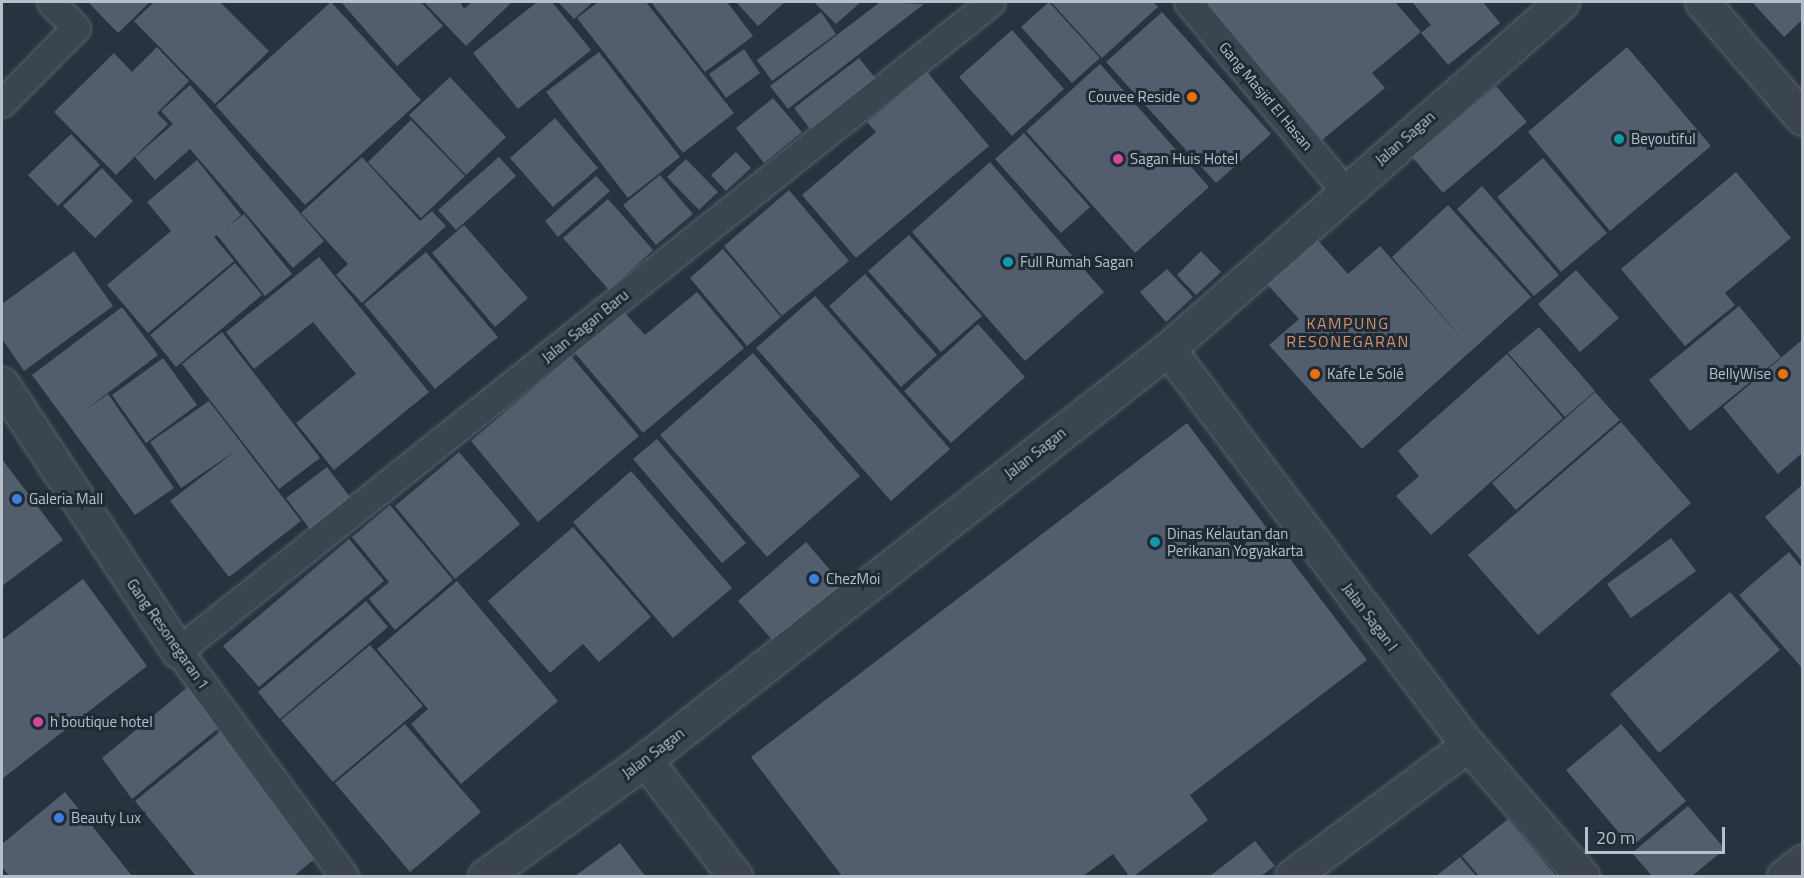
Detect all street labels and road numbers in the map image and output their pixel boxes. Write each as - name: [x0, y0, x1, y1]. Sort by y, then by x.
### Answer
- street label: Gang Masjid El Hasan: [1215, 38, 1317, 154]
- street label: Jalan Sagan: [1372, 107, 1438, 169]
- street label: Jalan Sagan Baru: [538, 286, 632, 366]
- street label: Jalan Sagan: [1001, 423, 1069, 483]
- street label: Gang Resonegaran 1: [123, 575, 213, 693]
- street label: Jalan Sagan I: [1339, 580, 1401, 654]
- street label: Jalan Sagan: [618, 724, 688, 782]

